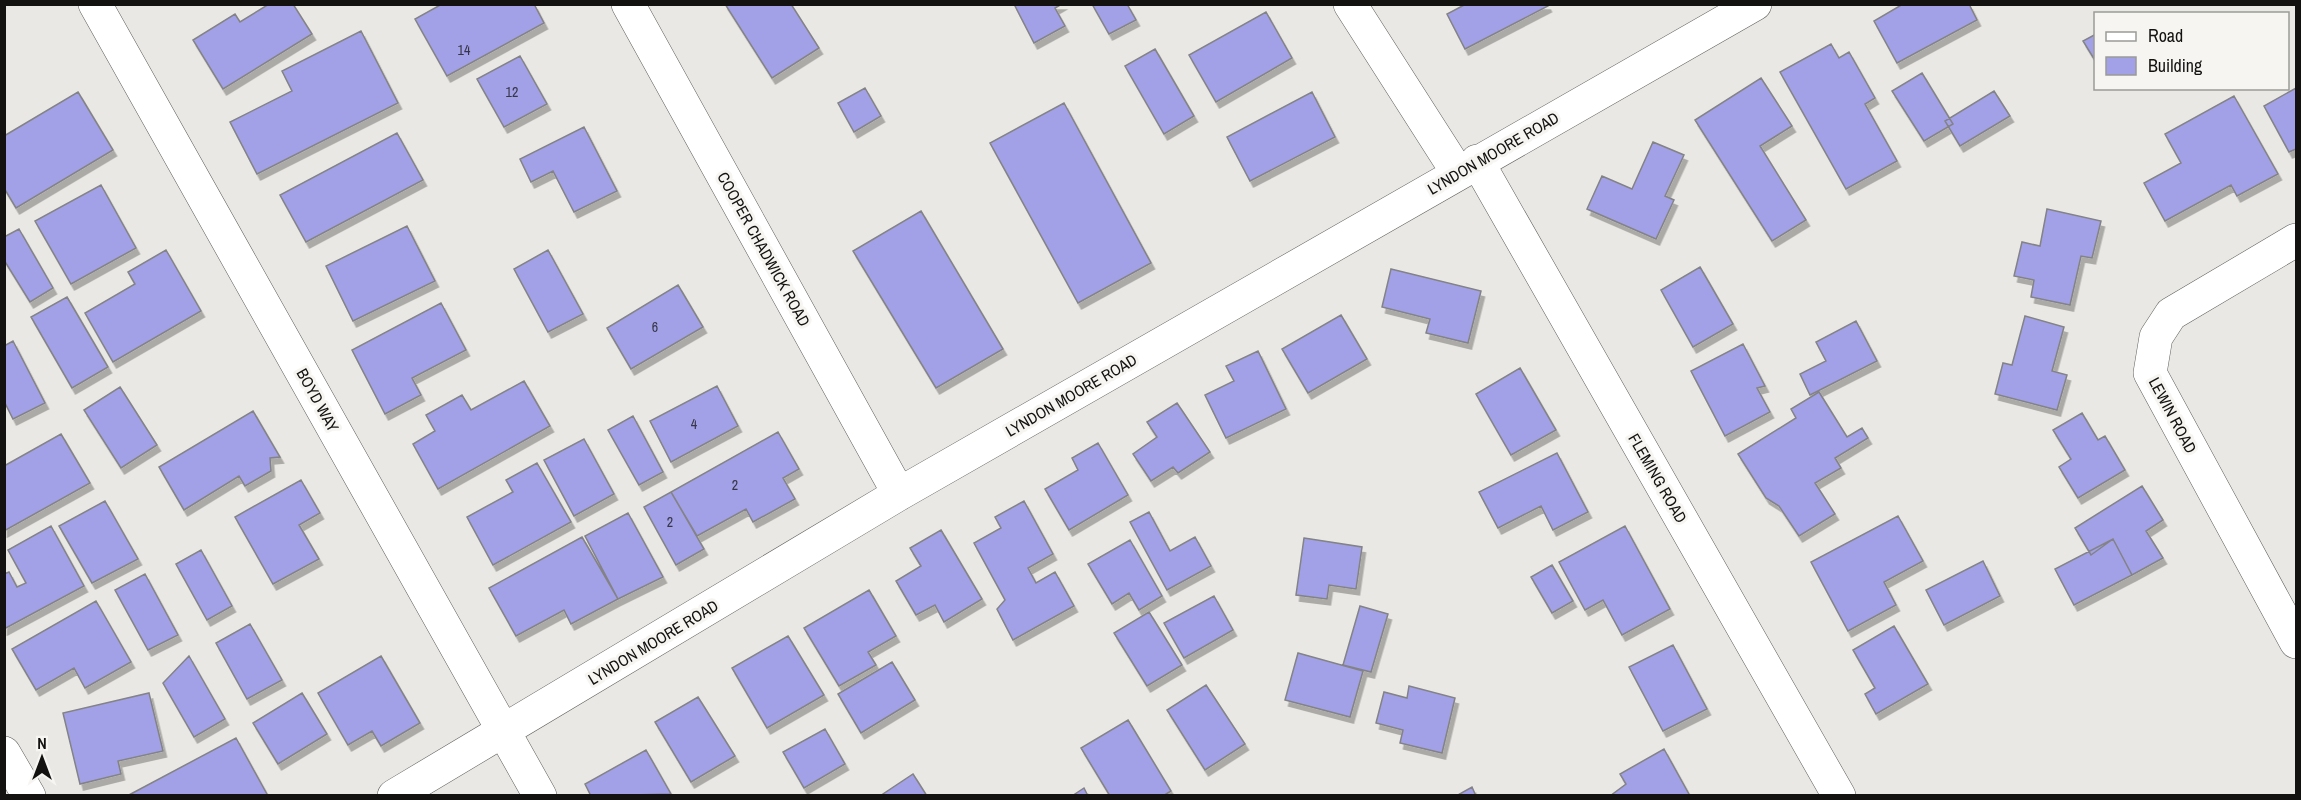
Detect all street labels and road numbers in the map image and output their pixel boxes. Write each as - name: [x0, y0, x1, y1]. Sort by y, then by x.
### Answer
- street label: LYNDON MOORE ROAD: [1423, 106, 1563, 200]
- street label: COOPER CHADWICK ROAD: [712, 168, 816, 330]
- street label: LYNDON MOORE ROAD: [1001, 348, 1141, 442]
- street label: BOYD WAY: [292, 364, 345, 436]
- street label: LEWIN ROAD: [2144, 373, 2202, 457]
- street label: FLEMING ROAD: [1624, 429, 1692, 527]
- street label: LYNDON MOORE ROAD: [584, 594, 722, 690]

